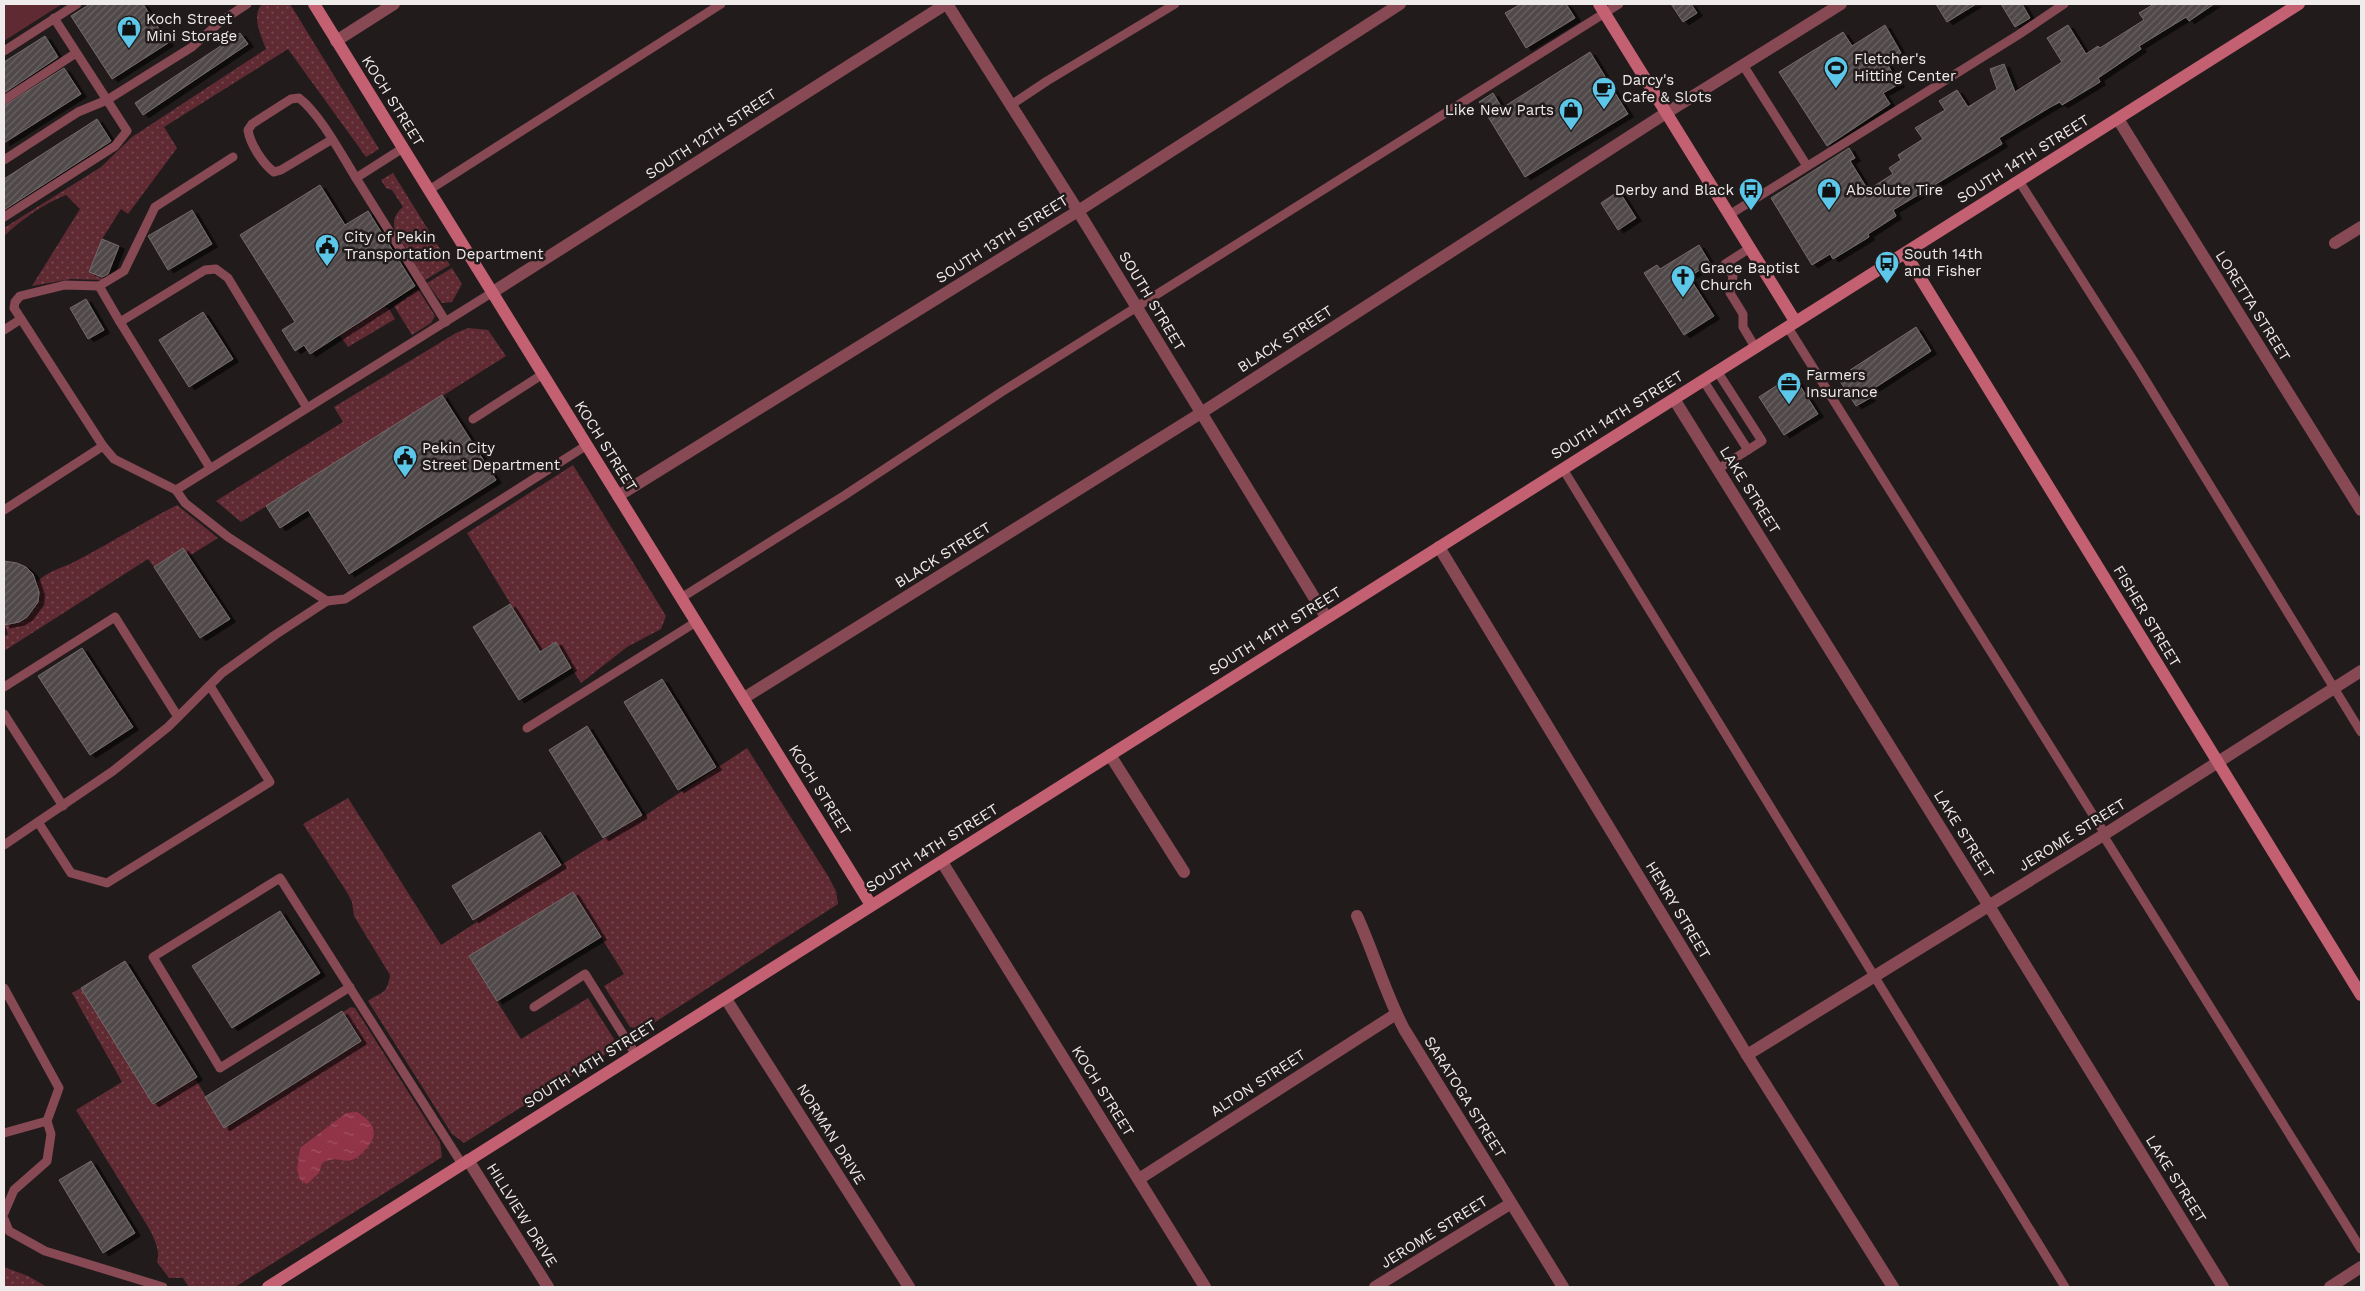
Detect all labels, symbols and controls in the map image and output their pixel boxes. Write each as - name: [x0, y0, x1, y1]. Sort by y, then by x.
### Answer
- place label: Koch Street Mini Storage: [146, 10, 237, 45]
- shop icon: Koch Street Mini Storage: [116, 15, 142, 49]
- place label: Fletcher's Hitting Center: [1854, 50, 1956, 85]
- street label: KOCH STREET: [358, 52, 428, 150]
- sports icon: Fletcher's Hitting Center: [1823, 55, 1849, 89]
- place label: Darcy's Cafe & Slots: [1622, 71, 1712, 106]
- cafe icon: Darcy's Cafe & Slots: [1591, 76, 1617, 110]
- street label: SOUTH 12TH STREET: [642, 85, 780, 183]
- shop icon: Like New Parts: [1558, 97, 1584, 131]
- place label: Like New Parts: [1445, 101, 1554, 119]
- street label: SOUTH 14TH STREET: [1954, 111, 2092, 207]
- bus stop icon: Derby and Black: [1738, 177, 1764, 211]
- shop icon: Absolute Tire: [1816, 177, 1842, 211]
- place label: Derby and Black: [1615, 181, 1734, 199]
- place label: Absolute Tire: [1846, 181, 1943, 199]
- street label: SOUTH 13TH STREET: [933, 191, 1071, 287]
- place label: City of Pekin Transportation Department: [344, 228, 544, 263]
- public building icon: City of Pekin Transportation Department: [314, 233, 340, 267]
- place label: South 14th and Fisher: [1904, 245, 1983, 280]
- street label: LORETTA STREET: [2212, 247, 2294, 365]
- street label: SOUTH STREET: [1115, 248, 1189, 354]
- bus stop icon: South 14th and Fisher: [1874, 250, 1900, 284]
- place label: Grace Baptist Church: [1700, 259, 1800, 294]
- church icon: Grace Baptist Church: [1670, 264, 1696, 298]
- street label: BLACK STREET: [1234, 302, 1336, 376]
- place label: Farmers Insurance: [1806, 366, 1878, 401]
- street label: SOUTH 14TH STREET: [1548, 367, 1686, 463]
- office icon: Farmers Insurance: [1776, 371, 1802, 405]
- street label: KOCH STREET: [571, 397, 641, 495]
- place label: Pekin City Street Department: [422, 439, 561, 474]
- street label: LAKE STREET: [1716, 443, 1784, 537]
- public building icon: Pekin City Street Department: [392, 444, 418, 478]
- street label: BLACK STREET: [892, 518, 994, 592]
- street label: FISHER STREET: [2110, 562, 2184, 670]
- street label: SOUTH 14TH STREET: [1206, 583, 1344, 679]
- street label: KOCH STREET: [785, 741, 855, 839]
- street label: LAKE STREET: [1930, 787, 1998, 881]
- street label: JEROME STREET: [2015, 795, 2129, 875]
- street label: SOUTH 14TH STREET: [863, 800, 1001, 896]
- street label: HENRY STREET: [1642, 858, 1714, 962]
- street label: SOUTH 14TH STREET: [521, 1016, 659, 1112]
- street label: SARATOGA STREET: [1420, 1033, 1510, 1161]
- street label: KOCH STREET: [1068, 1042, 1138, 1140]
- street label: ALTON STREET: [1207, 1046, 1309, 1120]
- street label: NORMAN DRIVE: [793, 1080, 869, 1188]
- street label: LAKE STREET: [2142, 1132, 2210, 1226]
- street label: HILLVIEW DRIVE: [483, 1160, 561, 1270]
- street label: JEROME STREET: [1377, 1192, 1491, 1272]

